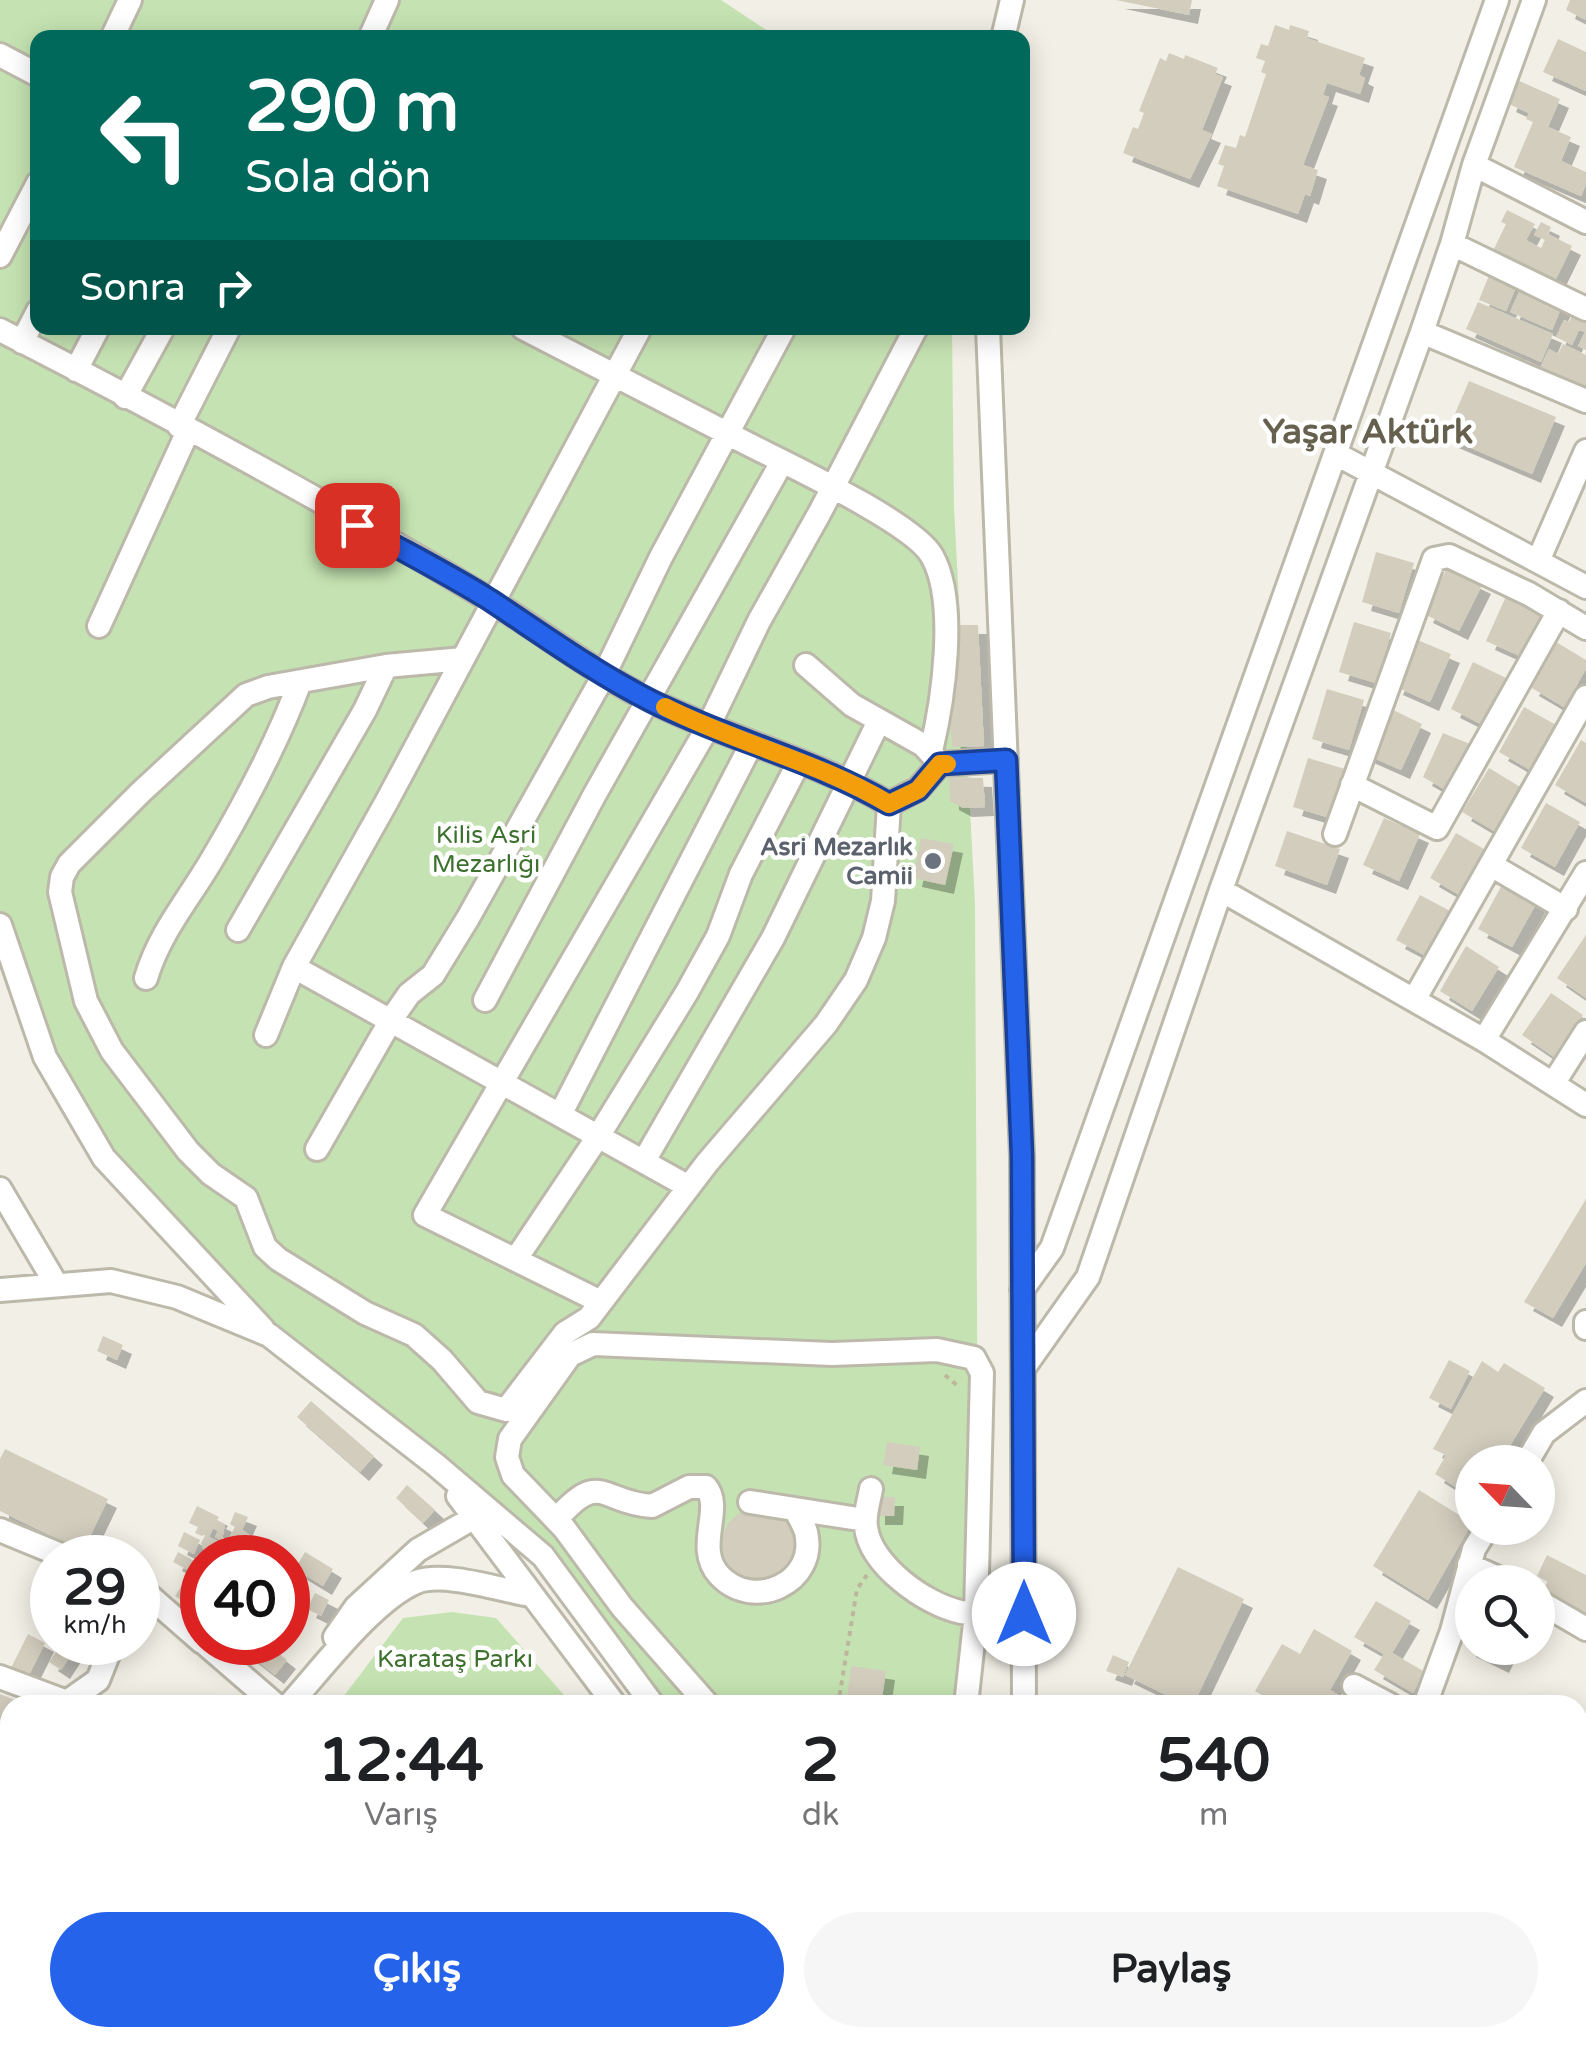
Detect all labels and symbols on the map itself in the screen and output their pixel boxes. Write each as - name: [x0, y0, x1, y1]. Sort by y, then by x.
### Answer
- district label: Yaşar Aktürk: [1263, 411, 1473, 453]
- pin: [315, 483, 400, 568]
- park label: Kilis Asri Mezarlığı: [432, 820, 540, 879]
- place label: Asri Mezarlık Camii: [760, 832, 913, 891]
- marker: Asri Mezarlık Camii: [922, 850, 944, 872]
- north arrow: [1455, 1445, 1555, 1545]
- speed limit sign: 40: [180, 1535, 310, 1665]
- position arrow: [972, 1562, 1076, 1666]
- park label: Karataş Parkı: [377, 1644, 533, 1674]

